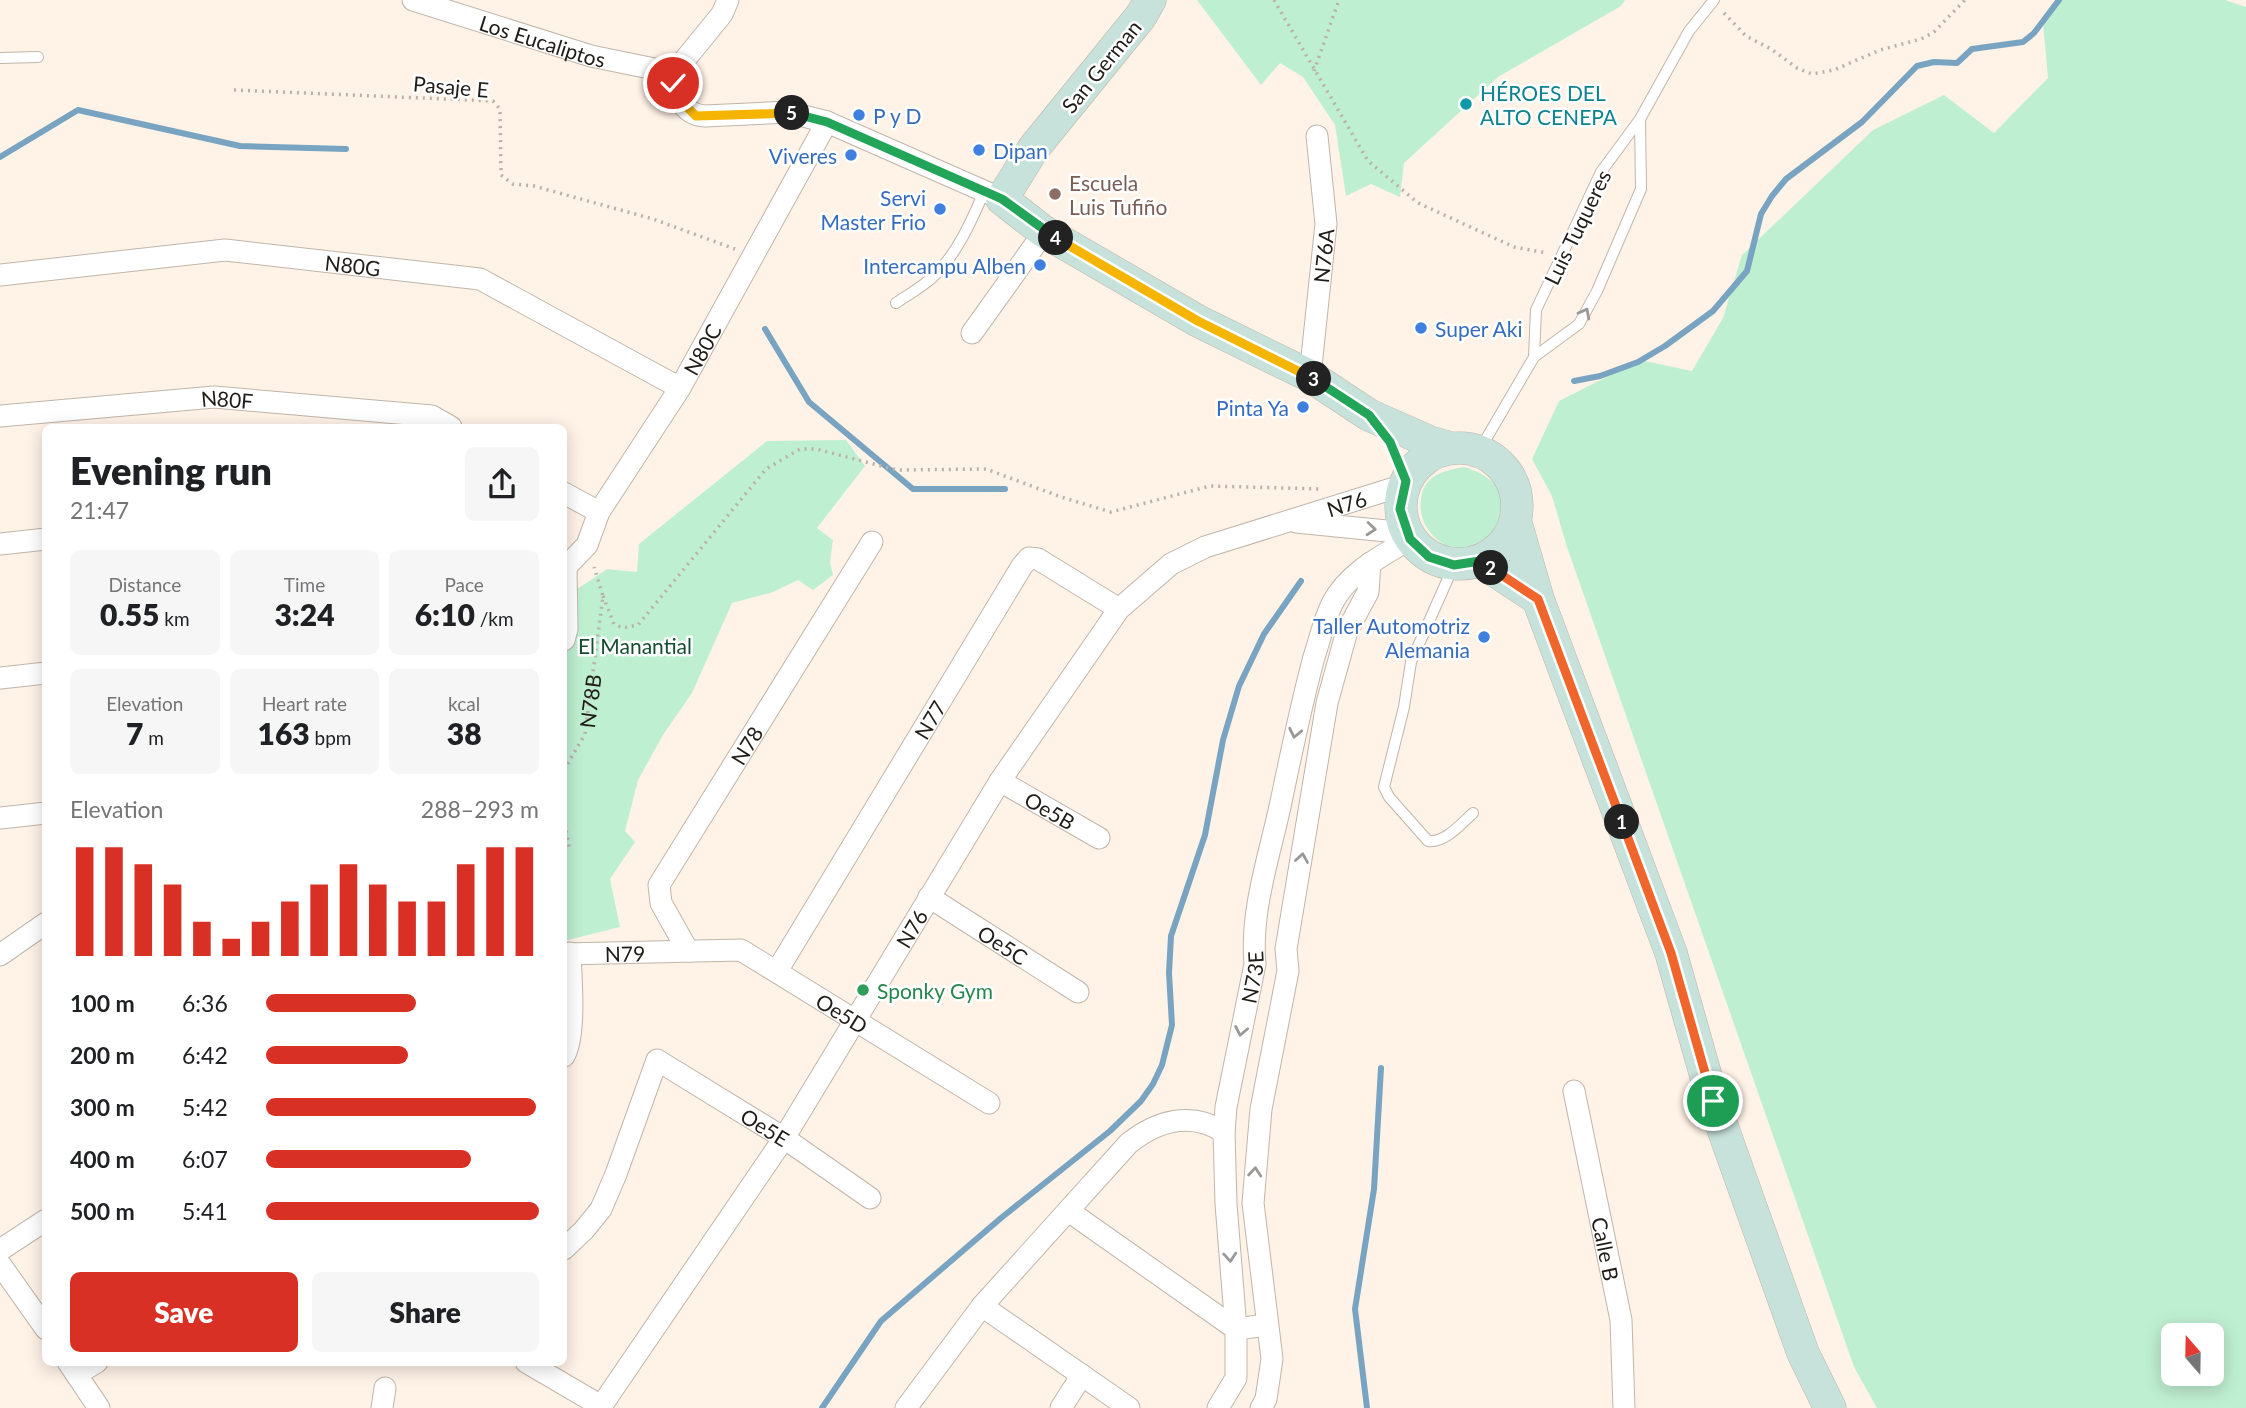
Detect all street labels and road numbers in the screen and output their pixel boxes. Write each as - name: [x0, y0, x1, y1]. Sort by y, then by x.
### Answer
- street label: Los Eucaliptos: [477, 9, 608, 71]
- street label: San German: [1056, 15, 1146, 117]
- street label: Pasaje E: [412, 70, 490, 102]
- street label: Luis Tuqueres: [1538, 166, 1616, 288]
- street label: N76A: [1307, 226, 1338, 284]
- street label: N80G: [324, 249, 382, 280]
- street label: N80C: [677, 319, 726, 379]
- street label: N80F: [200, 384, 254, 413]
- street label: N76: [1323, 485, 1369, 521]
- street label: N78B: [573, 673, 605, 729]
- street label: N77: [908, 696, 950, 743]
- street label: N78: [725, 721, 767, 769]
- street label: Oe5B: [1021, 786, 1080, 834]
- street label: N76: [890, 904, 932, 952]
- street label: Oe5C: [974, 919, 1033, 969]
- street label: N79: [604, 940, 645, 966]
- street label: N73E: [1235, 950, 1267, 1005]
- street label: Oe5D: [812, 987, 873, 1038]
- street label: Oe5E: [737, 1102, 794, 1151]
- street label: Calle B: [1588, 1215, 1625, 1283]

